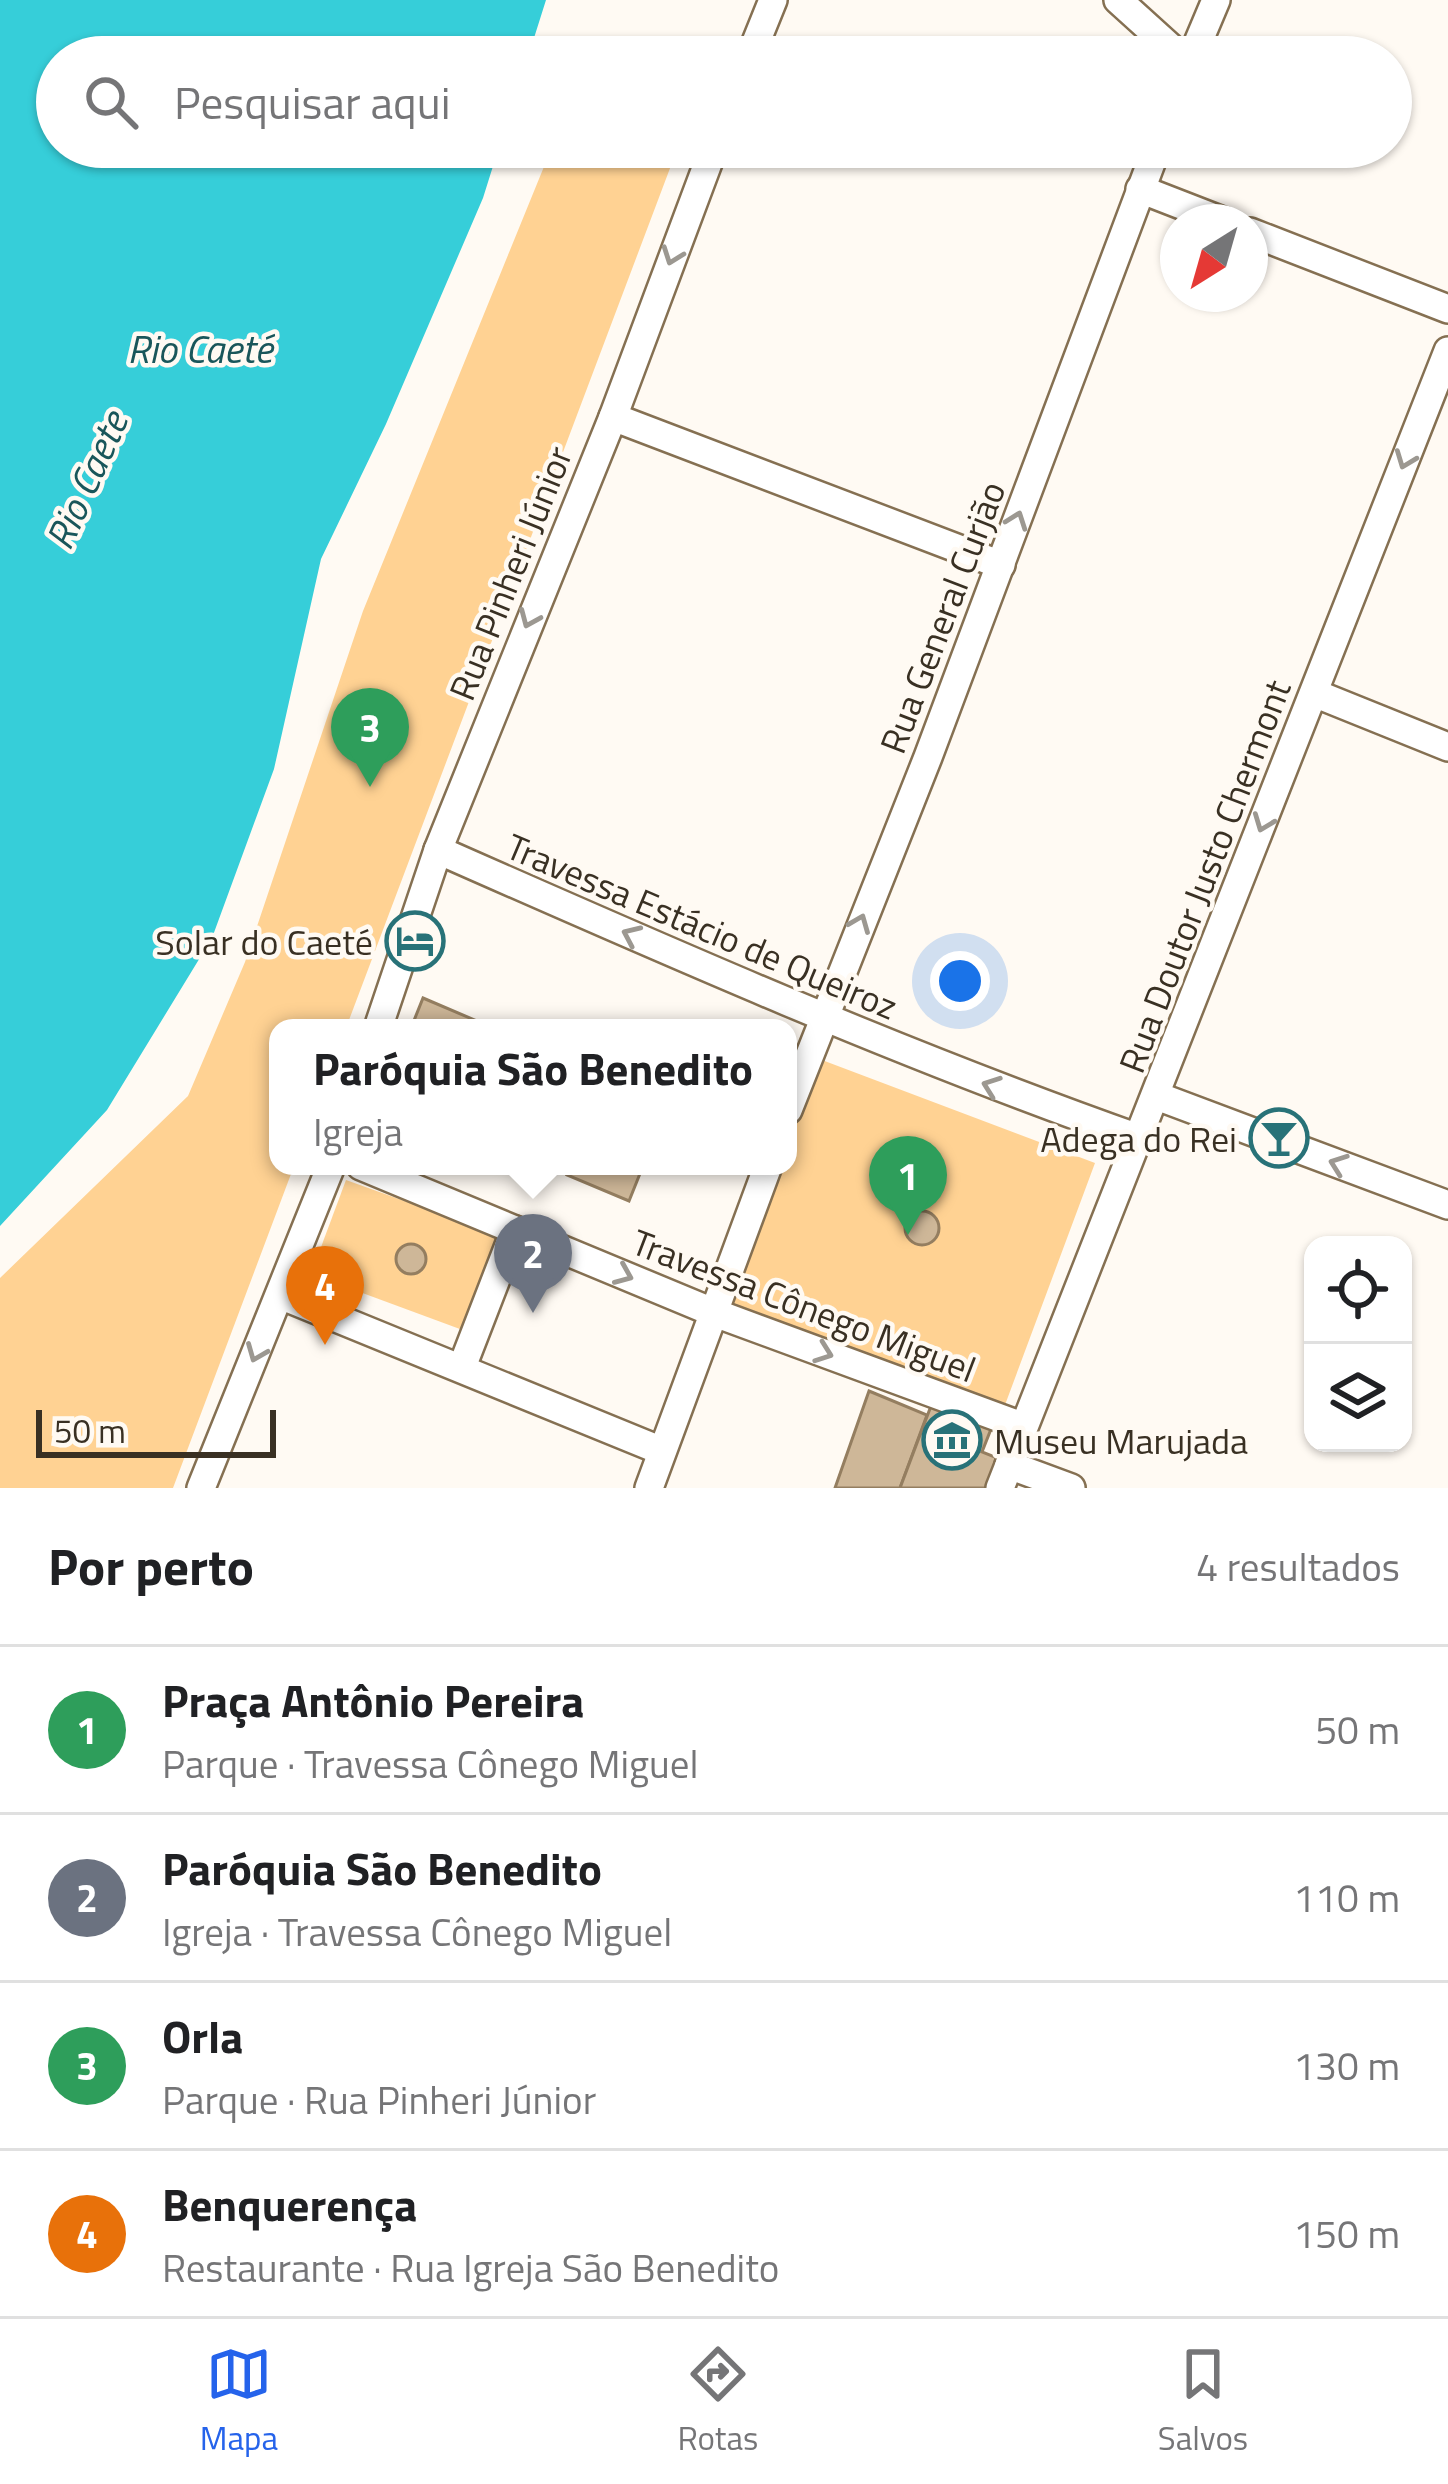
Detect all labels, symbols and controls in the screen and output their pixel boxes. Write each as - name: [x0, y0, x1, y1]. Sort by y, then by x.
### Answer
- search box: [36, 36, 1412, 168]
- text: Pesquisar aqui: [174, 68, 450, 136]
- icon: search: [78, 69, 144, 135]
- north arrow: [1160, 204, 1268, 312]
- one-way arrow: [661, 244, 686, 265]
- water label: Rio Caeté: [127, 319, 276, 378]
- water label: Rio Caete: [30, 400, 143, 558]
- street label: Rua Pinheri Júnior: [434, 438, 586, 708]
- one-way arrow: [1395, 448, 1420, 469]
- street label: Rua General Curjão: [865, 473, 1019, 761]
- one-way arrow: [1003, 511, 1027, 532]
- one-way arrow: [519, 607, 543, 628]
- street label: Rua Doutor Justo Chermont: [1104, 671, 1304, 1080]
- pin: 3: [331, 688, 409, 787]
- one-way arrow: [1253, 811, 1277, 832]
- street label: Travessa Estácio de Queiroz: [498, 819, 906, 1033]
- hotel icon: Solar do Caeté: [384, 910, 446, 972]
- one-way arrow: [846, 913, 870, 934]
- place label: Solar do Caeté: [155, 914, 373, 969]
- one-way arrow: [622, 926, 643, 950]
- your location: [930, 951, 990, 1011]
- popup: [269, 1019, 797, 1175]
- text: Paróquia São Benedito: [313, 1034, 753, 1102]
- one-way arrow: [981, 1076, 1002, 1100]
- text: Igreja: [313, 1102, 403, 1161]
- bar icon: Adega do Rei: [1248, 1107, 1310, 1169]
- place label: Adega do Rei: [1040, 1111, 1237, 1166]
- pin: 1: [869, 1136, 947, 1235]
- one-way arrow: [1329, 1153, 1350, 1178]
- pin: 2: [494, 1214, 572, 1313]
- street label: Travessa Cônego Miguel: [624, 1214, 984, 1396]
- map controls: [1304, 1236, 1412, 1452]
- button: locate: [1304, 1236, 1412, 1344]
- pin: 4: [286, 1246, 364, 1345]
- one-way arrow: [612, 1261, 633, 1285]
- one-way arrow: [813, 1339, 834, 1364]
- one-way arrow: [246, 1341, 270, 1362]
- button: layers: [1304, 1344, 1412, 1452]
- scale bar: [36, 1404, 276, 1457]
- text: 50 m: [54, 1406, 126, 1456]
- museum icon: Museu Marujada: [921, 1409, 983, 1471]
- place label: Museu Marujada: [994, 1413, 1248, 1468]
- text: Por perto: [48, 1527, 254, 1605]
- text: 4 resultados: [1196, 1537, 1400, 1596]
- text: Praça Antônio Pereira: [162, 1666, 584, 1734]
- text: 1: [76, 1700, 98, 1759]
- text: 50 m: [1315, 1700, 1400, 1759]
- text: Parque · Travessa Cônego Miguel: [162, 1734, 699, 1793]
- text: Paróquia São Benedito: [162, 1834, 602, 1902]
- text: 2: [76, 1868, 98, 1927]
- text: 110 m: [1293, 1868, 1400, 1927]
- text: Igreja · Travessa Cônego Miguel: [162, 1902, 672, 1961]
- text: Orla: [162, 2002, 243, 2070]
- text: 3: [76, 2036, 98, 2095]
- text: 130 m: [1293, 2036, 1400, 2095]
- text: Parque · Rua Pinheri Júnior: [162, 2070, 596, 2129]
- text: Benquerença: [162, 2170, 417, 2238]
- text: 4: [76, 2204, 98, 2263]
- text: 150 m: [1293, 2204, 1400, 2263]
- text: Restaurante · Rua Igreja São Benedito: [162, 2238, 779, 2297]
- tab: Mapa: [200, 2341, 278, 2463]
- tab: Rotas: [677, 2341, 758, 2463]
- tab: Salvos: [1158, 2341, 1248, 2463]

